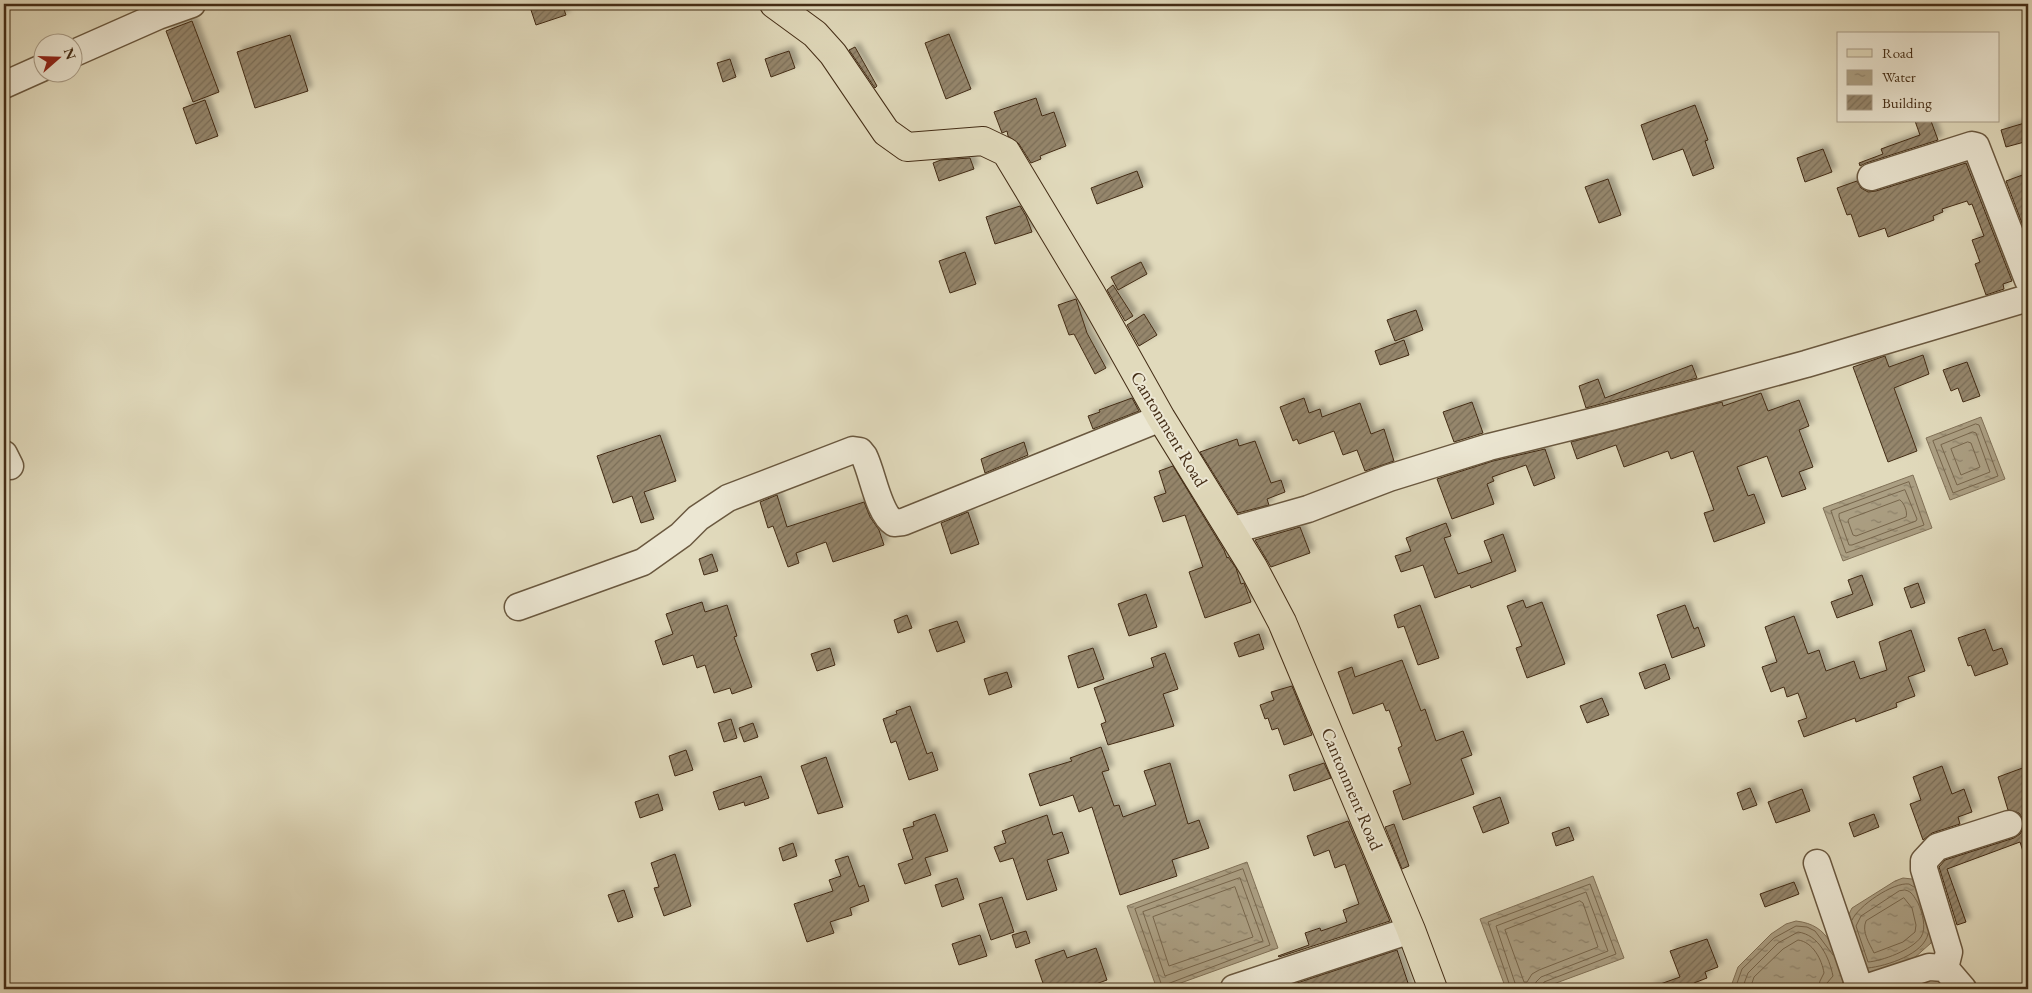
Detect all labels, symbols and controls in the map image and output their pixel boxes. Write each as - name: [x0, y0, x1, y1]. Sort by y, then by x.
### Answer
- north arrow: [32, 32, 82, 82]
- legend: [1837, 32, 2000, 122]
- text: Road: [1882, 43, 1914, 62]
- text: N: [60, 45, 81, 63]
- text: Water: [1882, 67, 1916, 86]
- text: Building: [1882, 93, 1932, 112]
- street label: Cantonment Road: [1126, 367, 1213, 492]
- street label: Cantonment Road: [1316, 724, 1389, 854]

